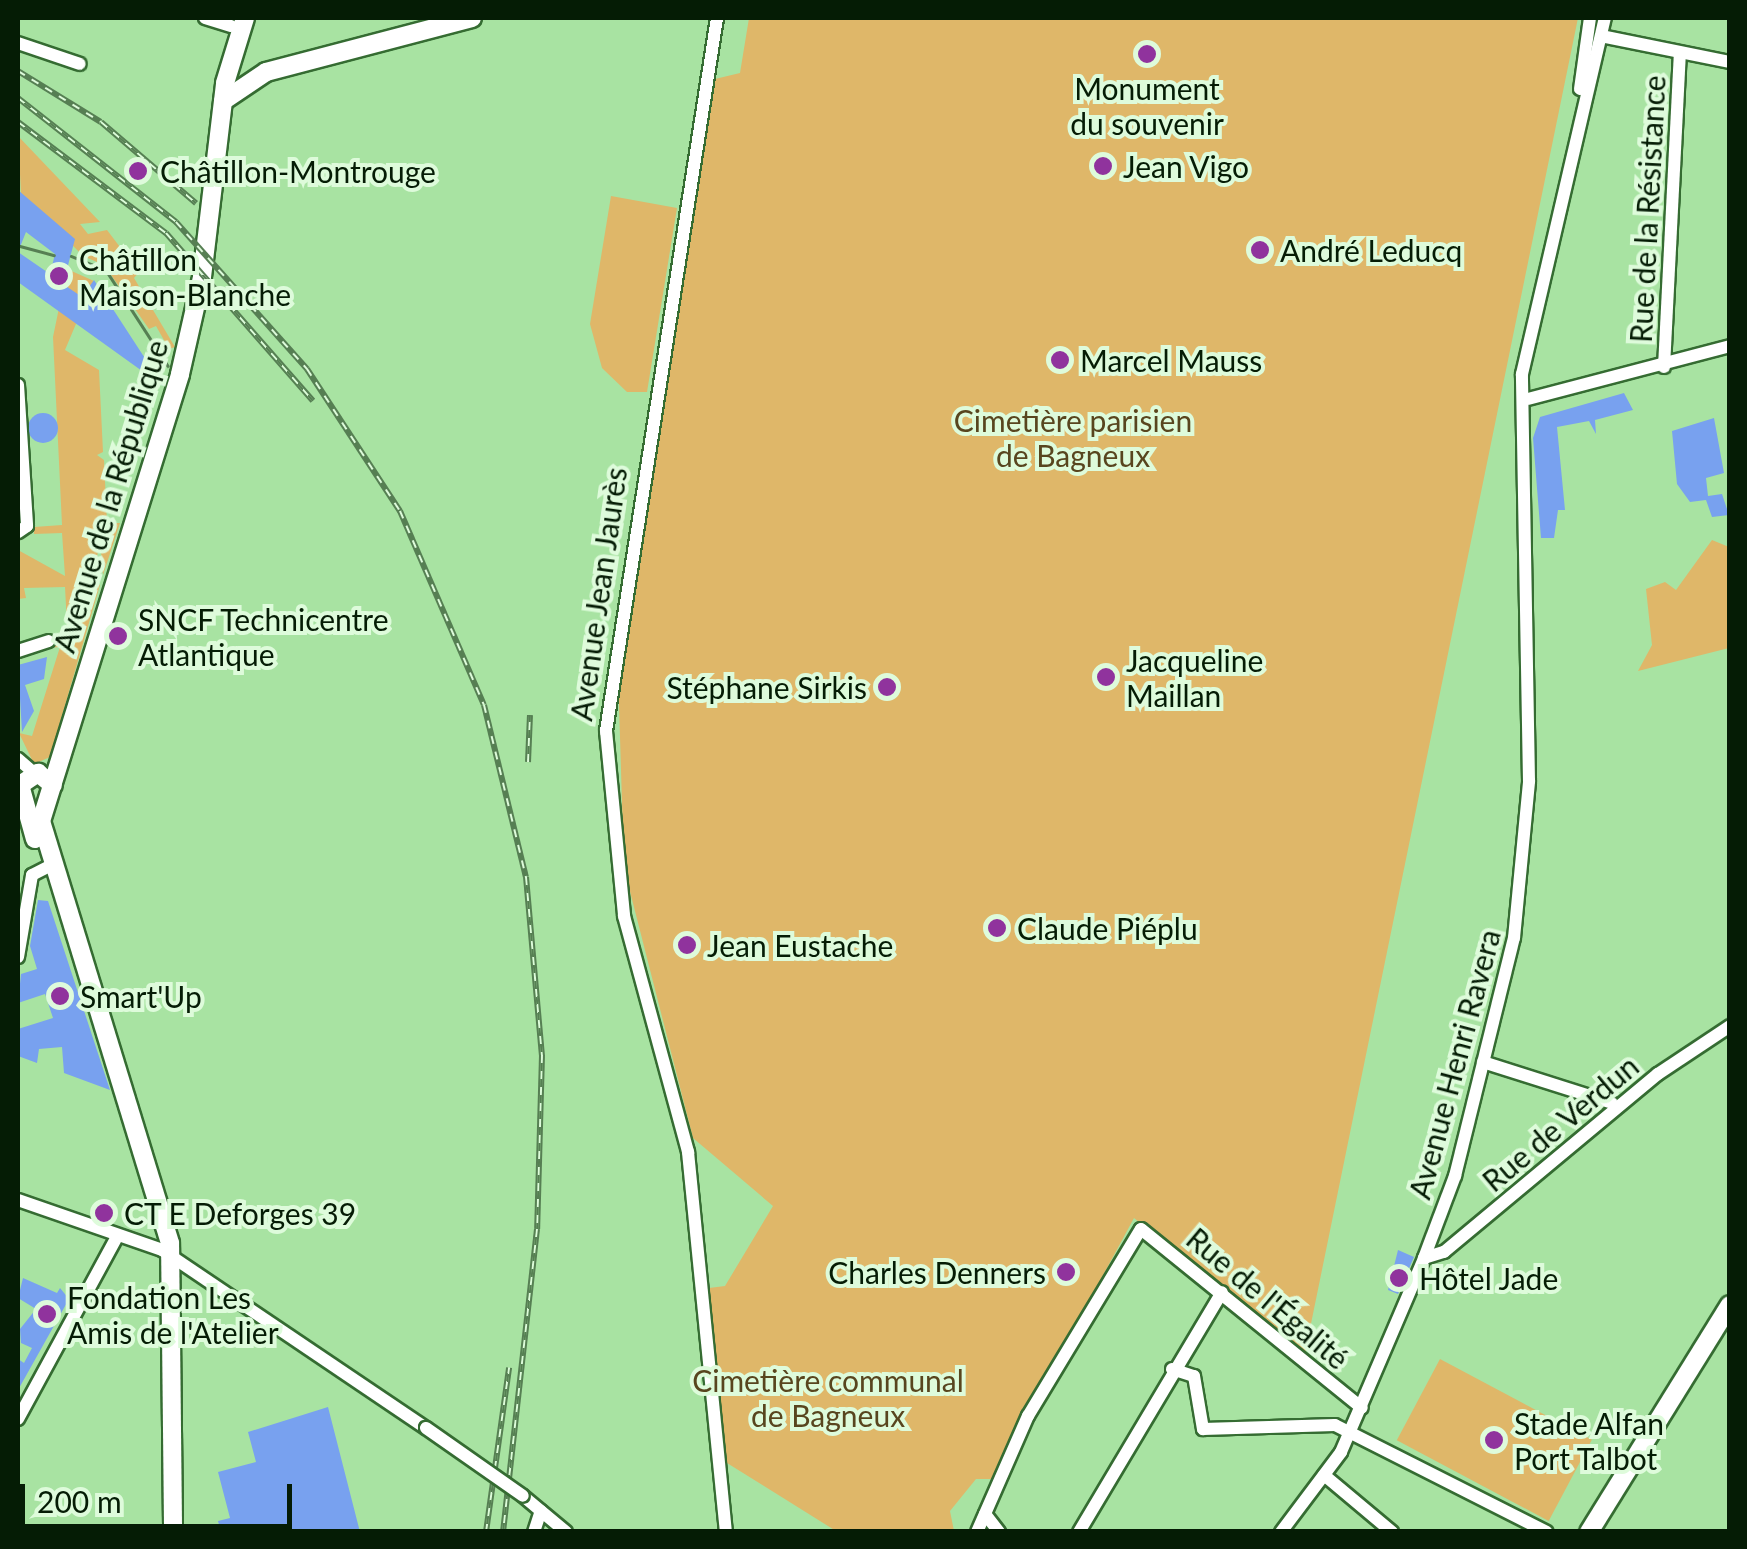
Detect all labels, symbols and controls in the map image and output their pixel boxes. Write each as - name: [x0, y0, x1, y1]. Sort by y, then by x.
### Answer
- marker: Monument du souvenir: [1136, 43, 1158, 65]
- place label: Monument du souvenir: [1070, 70, 1224, 140]
- street label: Rue de la Résistance: [1622, 74, 1672, 344]
- place label: Jean Vigo: [1123, 148, 1250, 184]
- place label: Châtillon-Montrouge: [160, 153, 436, 189]
- marker: Jean Vigo: [1092, 155, 1114, 177]
- marker: Châtillon-Montrouge: [125, 158, 151, 184]
- place label: André Leducq: [1280, 232, 1462, 268]
- marker: André Leducq: [1249, 239, 1271, 261]
- place label: Châtillon Maison-Blanche: [79, 241, 291, 312]
- marker: Châtillon Maison-Blanche: [48, 265, 70, 287]
- street label: Avenue de la République: [45, 336, 175, 656]
- place label: Marcel Mauss: [1080, 342, 1262, 378]
- marker: Marcel Mauss: [1049, 349, 1071, 371]
- park label: Cimetière parisien de Bagneux: [954, 402, 1192, 472]
- street label: Avenue Jean Jaurès: [562, 464, 634, 724]
- place label: SNCF Technicentre Atlantique: [138, 601, 390, 672]
- marker: SNCF Technicentre Atlantique: [107, 625, 129, 647]
- place label: Jacqueline Maillan: [1126, 642, 1263, 712]
- marker: Jacqueline Maillan: [1095, 666, 1117, 688]
- place label: Stéphane Sirkis: [666, 669, 867, 705]
- marker: Stéphane Sirkis: [876, 676, 898, 698]
- place label: Claude Piéplu: [1017, 910, 1198, 946]
- marker: Claude Piéplu: [986, 917, 1008, 939]
- street label: Avenue Henri Ravera: [1401, 925, 1507, 1203]
- place label: Jean Eustache: [707, 927, 893, 963]
- marker: Jean Eustache: [676, 934, 698, 956]
- place label: Smart'Up: [80, 978, 202, 1014]
- marker: Smart'Up: [49, 985, 71, 1007]
- street label: Rue de Verdun: [1474, 1047, 1646, 1199]
- place label: CT E Deforges 39: [124, 1195, 357, 1231]
- marker: CT E Deforges 39: [93, 1202, 115, 1224]
- street label: Rue de l'Égalité: [1180, 1220, 1356, 1376]
- place label: Charles Denners: [828, 1254, 1046, 1290]
- place label: Hôtel Jade: [1419, 1260, 1559, 1296]
- marker: Charles Denners: [1055, 1261, 1077, 1283]
- marker: Hôtel Jade: [1388, 1267, 1410, 1289]
- place label: Fondation Les Amis de l'Atelier: [67, 1279, 279, 1350]
- marker: Fondation Les Amis de l'Atelier: [36, 1303, 58, 1325]
- park label: Cimetière communal de Bagneux: [692, 1362, 964, 1432]
- place label: Stade Alfan Port Talbot: [1514, 1405, 1665, 1476]
- marker: Stade Alfan Port Talbot: [1483, 1429, 1505, 1451]
- scale bar: [25, 1464, 298, 1526]
- text: 200 m: [37, 1483, 122, 1519]

